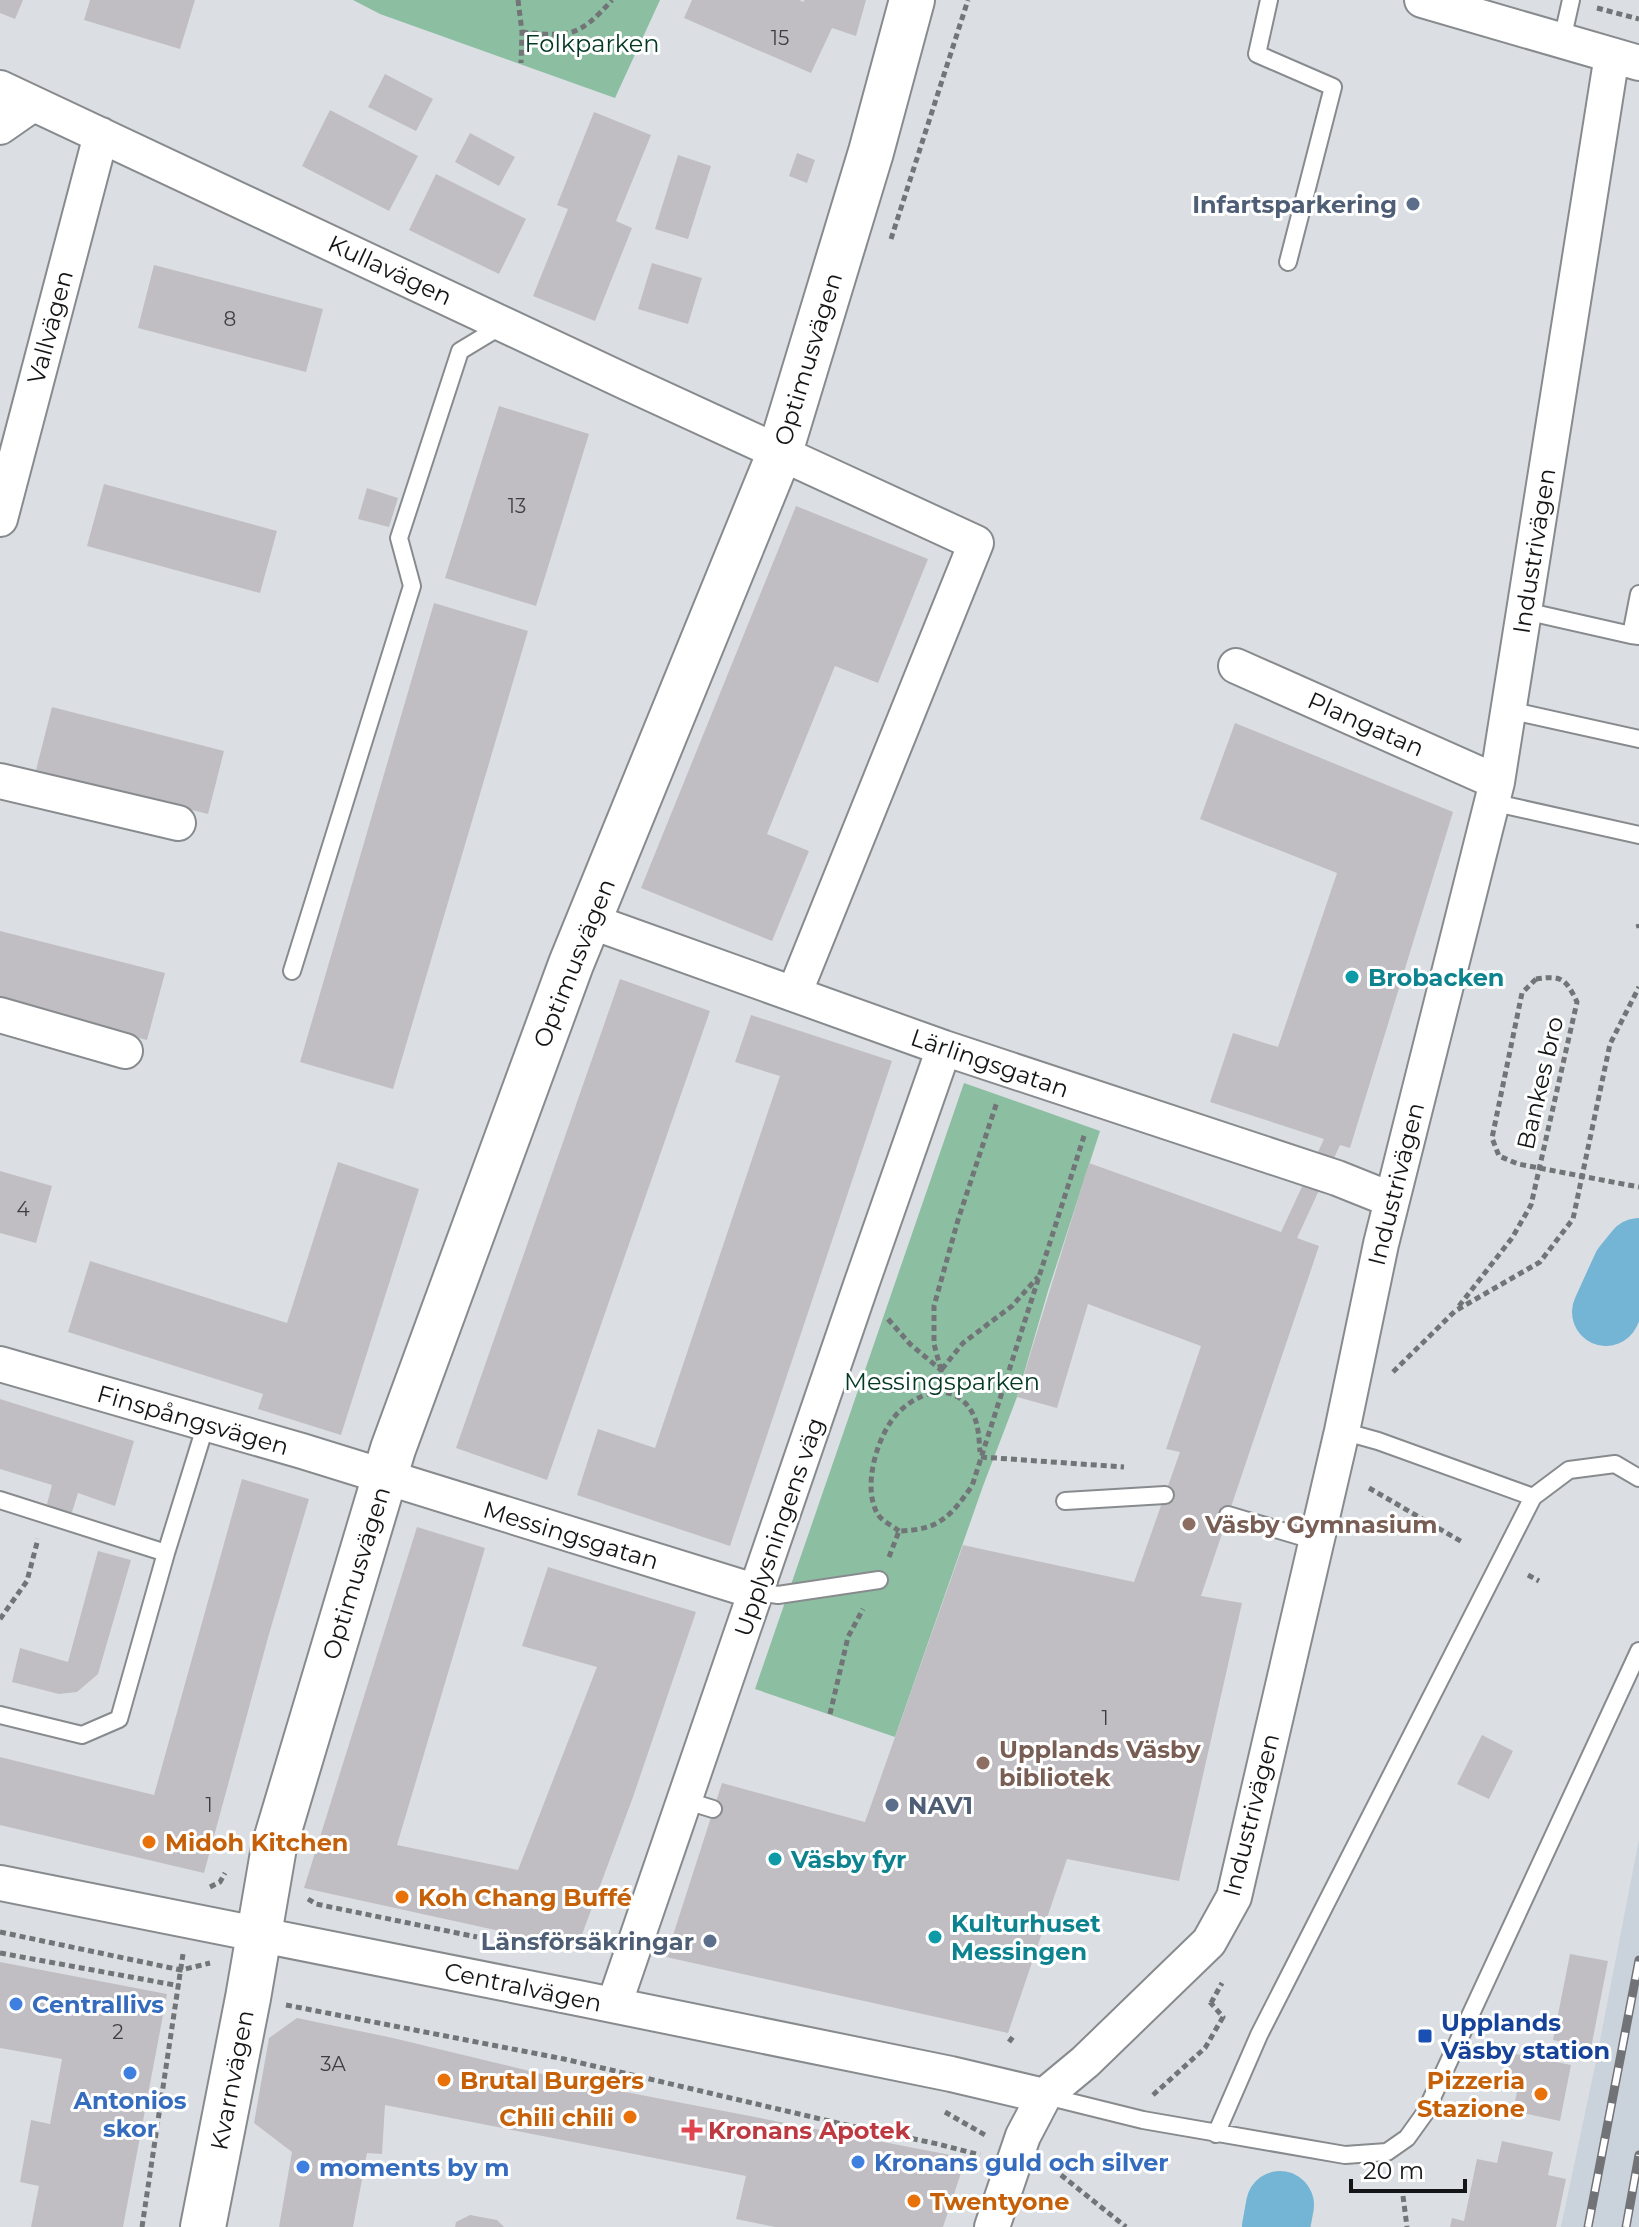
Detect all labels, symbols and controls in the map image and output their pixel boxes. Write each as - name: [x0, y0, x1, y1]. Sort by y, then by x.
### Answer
- house number: 15: [771, 26, 789, 50]
- park label: Folkparken: [525, 29, 659, 58]
- place label: Infartsparkering: [1192, 190, 1397, 219]
- marker: Infartsparkering: [1404, 195, 1422, 213]
- street label: Kullavägen: [323, 229, 457, 311]
- street label: Vallvägen: [21, 267, 79, 387]
- street label: Optimusvägen: [768, 269, 848, 449]
- house number: 8: [224, 307, 236, 331]
- street label: Industrivägen: [1507, 466, 1561, 636]
- house number: 13: [508, 494, 526, 518]
- street label: Plangatan: [1303, 685, 1429, 763]
- street label: Optimusvägen: [527, 874, 621, 1052]
- place label: Brobacken: [1368, 963, 1504, 992]
- marker: Brobacken: [1343, 968, 1361, 986]
- street label: Bankes bro: [1511, 1014, 1569, 1152]
- street label: Lärlingsgatan: [907, 1022, 1073, 1104]
- street label: Industrivägen: [1362, 1099, 1430, 1269]
- house number: 4: [16, 1197, 30, 1221]
- park label: Messingsparken: [844, 1367, 1040, 1396]
- street label: Finspångsvägen: [94, 1379, 292, 1461]
- street label: Upplysningens väg: [728, 1414, 830, 1640]
- street label: Optimusvägen: [316, 1483, 396, 1663]
- street label: Messingsgatan: [480, 1495, 662, 1575]
- place label: Väsby Gymnasium: [1204, 1510, 1438, 1539]
- marker: Väsby Gymnasium: [1180, 1515, 1198, 1533]
- house number: 1: [1101, 1706, 1109, 1730]
- street label: Industrivägen: [1217, 1730, 1285, 1900]
- place label: Upplands Väsby bibliotek: [999, 1735, 1201, 1792]
- marker: Upplands Väsby bibliotek: [974, 1754, 992, 1772]
- place label: NAV1: [908, 1791, 973, 1820]
- house number: 1: [205, 1793, 213, 1817]
- marker: NAV1: [883, 1796, 901, 1814]
- place label: Midoh Kitchen: [165, 1828, 348, 1857]
- marker: Midoh Kitchen: [140, 1833, 158, 1851]
- place label: Väsby fyr: [790, 1845, 906, 1874]
- marker: Väsby fyr: [766, 1850, 784, 1868]
- place label: Koh Chang Buffé: [418, 1883, 632, 1912]
- marker: Koh Chang Buffé: [393, 1888, 411, 1906]
- place label: Kulturhuset Messingen: [951, 1909, 1101, 1966]
- place label: Länsförsäkringar: [481, 1927, 694, 1956]
- marker: Kulturhuset Messingen: [926, 1928, 944, 1946]
- marker: Länsförsäkringar: [701, 1932, 719, 1950]
- street label: Centralvägen: [442, 1956, 604, 2018]
- place label: Centrallivs: [32, 1990, 164, 2019]
- marker: Centrallivs: [7, 1995, 25, 2013]
- street label: Kvarnvägen: [204, 2007, 260, 2153]
- place label: Upplands Väsby station: [1440, 2008, 1610, 2065]
- house number: 2: [112, 2020, 124, 2044]
- marker: Upplands Väsby station: [1416, 2027, 1434, 2045]
- house number: 3A: [320, 2052, 346, 2076]
- marker: Antonios skor: [121, 2064, 139, 2082]
- place label: Brutal Burgers: [460, 2066, 644, 2095]
- place label: Pizzeria Stazione: [1417, 2066, 1525, 2123]
- marker: Brutal Burgers: [435, 2071, 453, 2089]
- marker: Pizzeria Stazione: [1532, 2085, 1550, 2103]
- place label: Antonios skor: [73, 2086, 187, 2143]
- place label: Chili chili: [499, 2103, 614, 2132]
- marker: Chili chili: [621, 2108, 639, 2126]
- place label: Kronans Apotek: [708, 2116, 911, 2145]
- marker: Kronans Apotek: [683, 2121, 701, 2139]
- scale bar: [1351, 2143, 1465, 2193]
- place label: Kronans guld och silver: [874, 2148, 1169, 2177]
- place label: moments by m: [319, 2153, 510, 2182]
- marker: Kronans guld och silver: [849, 2153, 867, 2171]
- text: 20 m: [1363, 2156, 1424, 2185]
- marker: moments by m: [294, 2158, 312, 2176]
- place label: Twentyone: [930, 2187, 1069, 2216]
- marker: Twentyone: [905, 2192, 923, 2210]

